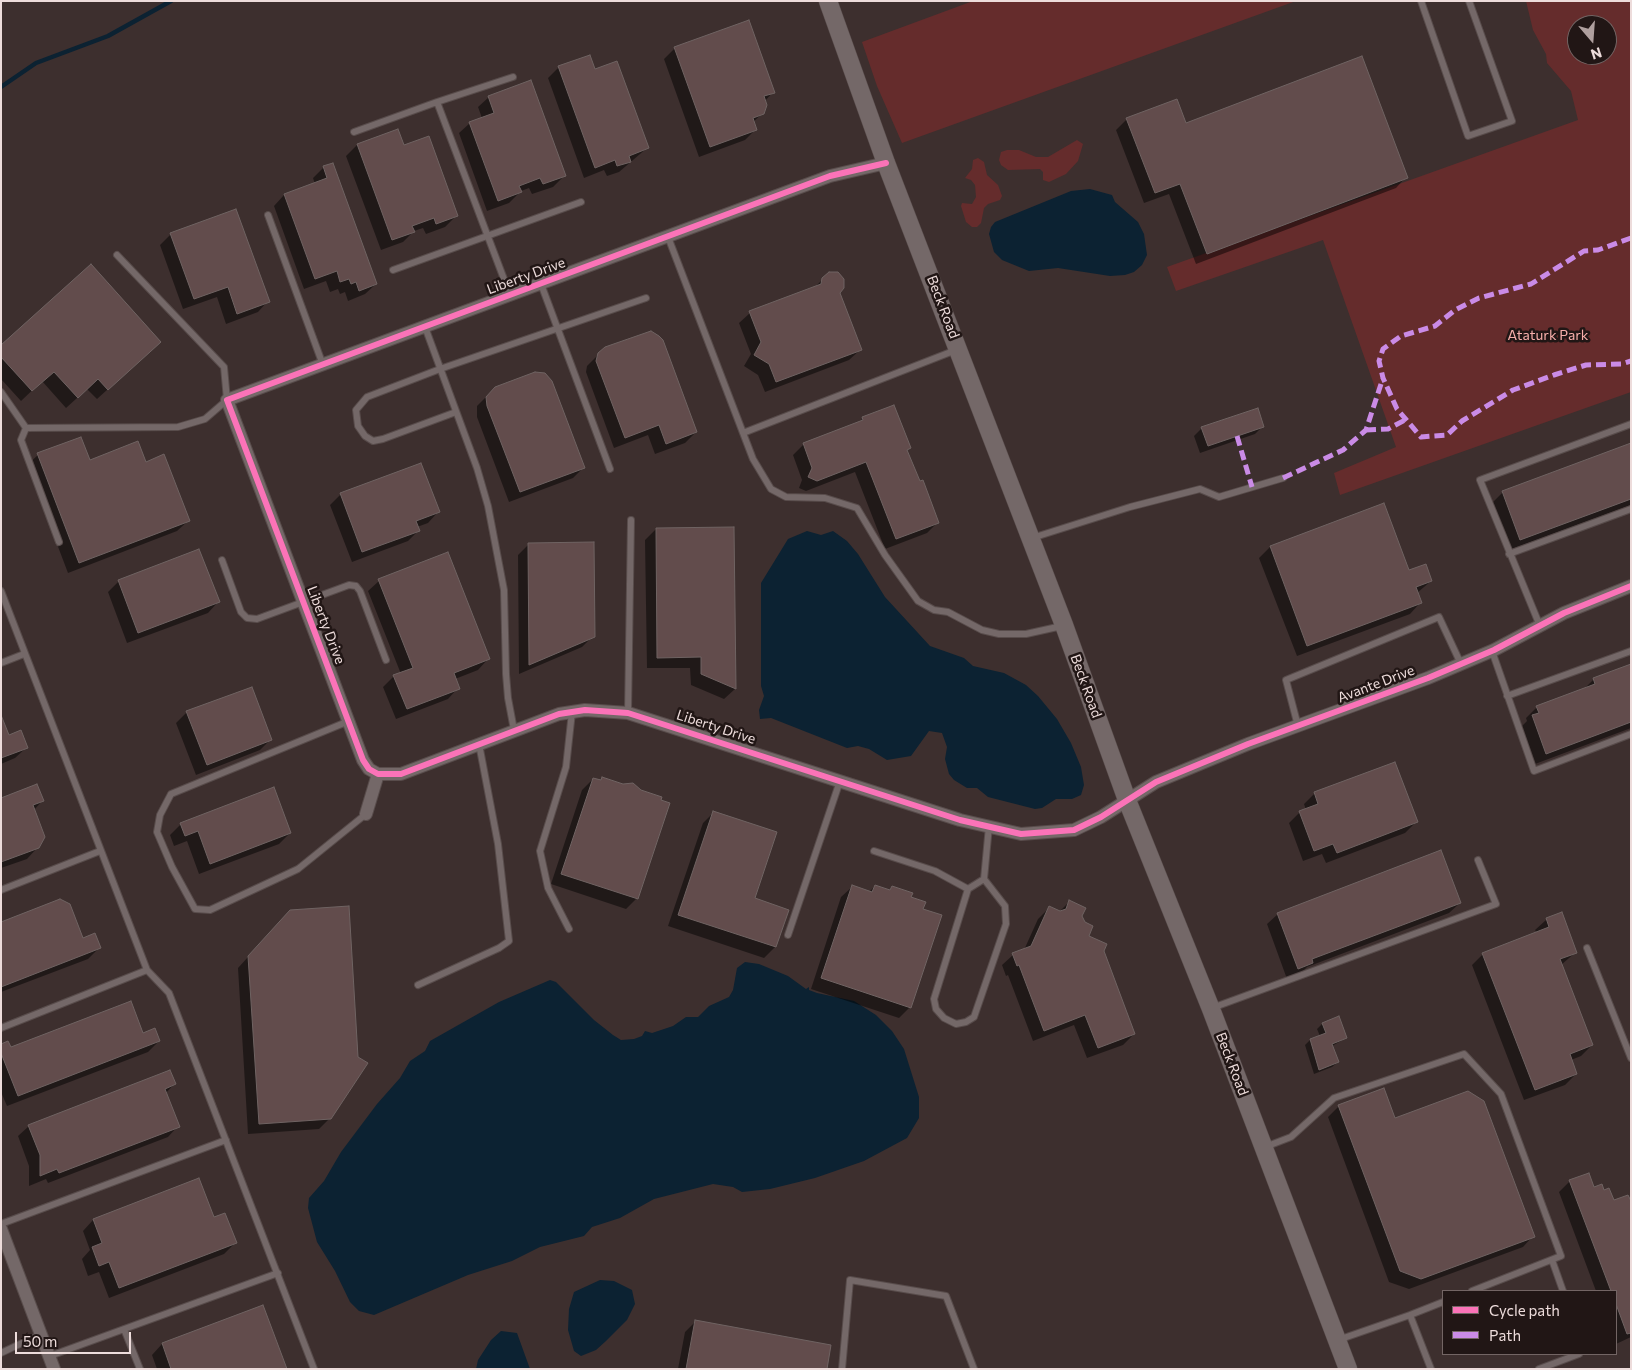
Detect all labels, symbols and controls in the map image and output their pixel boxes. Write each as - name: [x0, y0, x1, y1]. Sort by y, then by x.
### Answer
- north arrow: [1567, 15, 1617, 65]
- text: N: [1589, 44, 1604, 63]
- street label: Liberty Drive: [484, 254, 568, 298]
- street label: Beck Road: [923, 273, 963, 341]
- park label: Ataturk Park: [1508, 327, 1588, 343]
- street label: Liberty Drive: [303, 584, 349, 666]
- street label: Beck Road: [1067, 652, 1105, 720]
- street label: Avante Drive: [1335, 662, 1417, 706]
- street label: Liberty Drive: [674, 706, 758, 748]
- street label: Beck Road: [1212, 1030, 1252, 1098]
- legend: [1442, 1290, 1617, 1355]
- text: Cycle path: [1489, 1301, 1560, 1319]
- scale bar: [18, 1322, 134, 1354]
- text: Path: [1489, 1326, 1521, 1344]
- text: 50 m: [23, 1332, 57, 1350]

